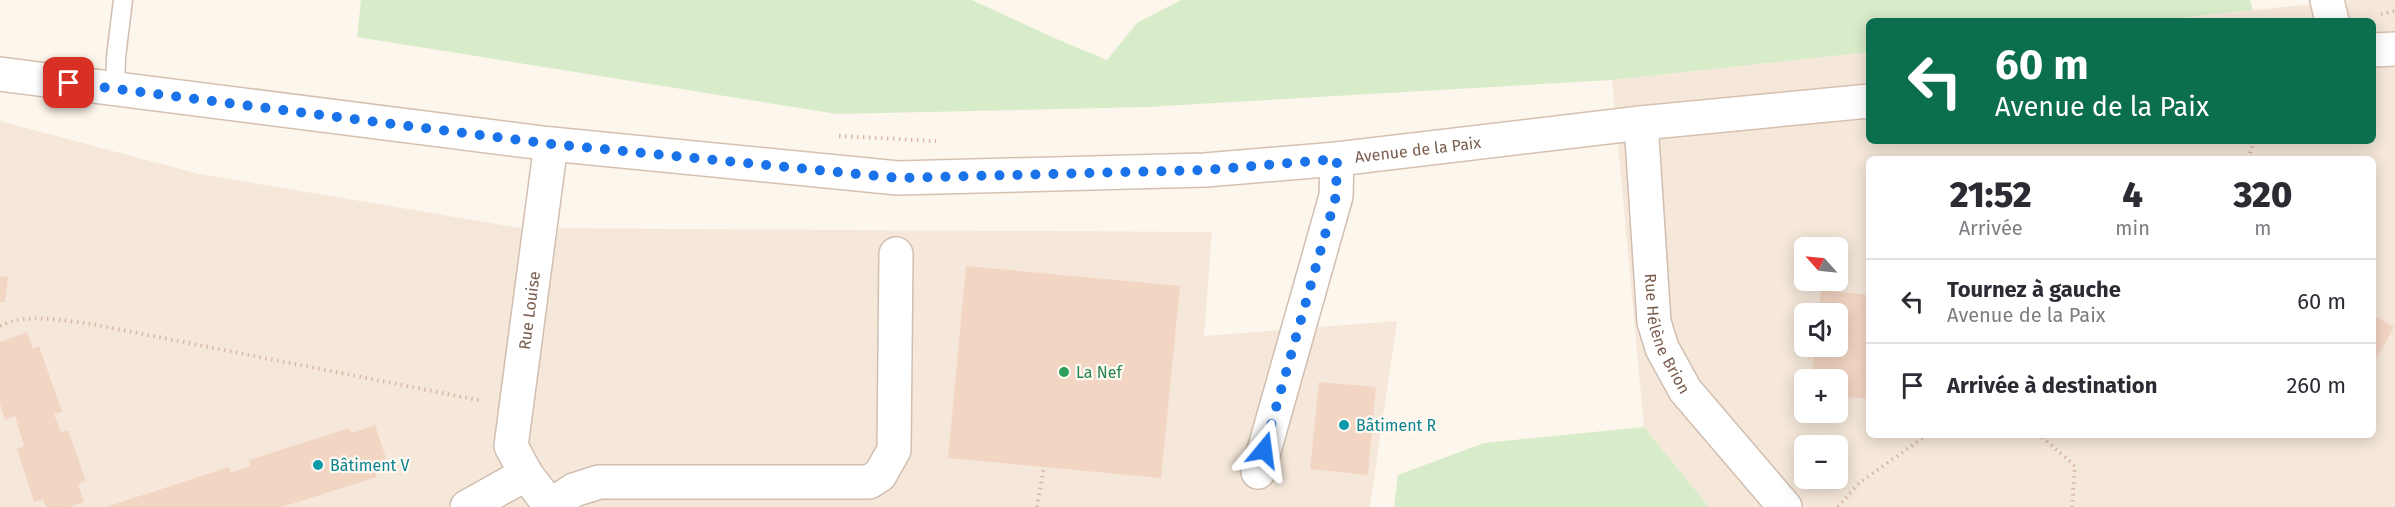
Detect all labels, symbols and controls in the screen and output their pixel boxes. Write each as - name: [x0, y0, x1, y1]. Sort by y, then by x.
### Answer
- text: 60 m: [1995, 40, 2089, 90]
- icon: left: [1896, 42, 1974, 120]
- pin: [43, 57, 94, 108]
- icon: arrive: [52, 66, 85, 99]
- text: Avenue de la Paix: [1995, 91, 2209, 123]
- street label: Avenue de la Paix: [1354, 133, 1482, 166]
- text: 21:52: [1950, 173, 2032, 217]
- text: 4: [2122, 173, 2143, 217]
- text: 320: [2234, 173, 2292, 217]
- text: Arrivée: [1959, 216, 2023, 240]
- text: min: [2115, 216, 2150, 240]
- text: m: [2254, 216, 2271, 240]
- north arrow: [1794, 237, 1848, 291]
- map controls: [1794, 237, 1848, 489]
- street label: Rue Louise: [514, 270, 544, 351]
- street label: Rue Hélène Brion: [1641, 273, 1695, 397]
- text: Tournez à gauche: [1947, 276, 2121, 303]
- icon: left: [1896, 285, 1929, 318]
- text: 60 m: [2297, 288, 2346, 315]
- button: sound: [1794, 303, 1848, 357]
- text: Avenue de la Paix: [1947, 303, 2106, 327]
- place label: La Nef: [1076, 363, 1123, 382]
- marker: La Nef: [1057, 365, 1071, 379]
- button: +: [1794, 369, 1848, 423]
- icon: arrive: [1896, 369, 1929, 402]
- text: Arrivée à destination: [1947, 372, 2157, 399]
- text: 260 m: [2286, 372, 2346, 399]
- place label: Bâtiment R: [1356, 416, 1437, 435]
- position arrow: [1232, 418, 1296, 482]
- marker: Bâtiment R: [1337, 418, 1351, 432]
- button: −: [1794, 435, 1848, 489]
- place label: Bâtiment V: [330, 456, 410, 475]
- marker: Bâtiment V: [311, 458, 325, 472]

